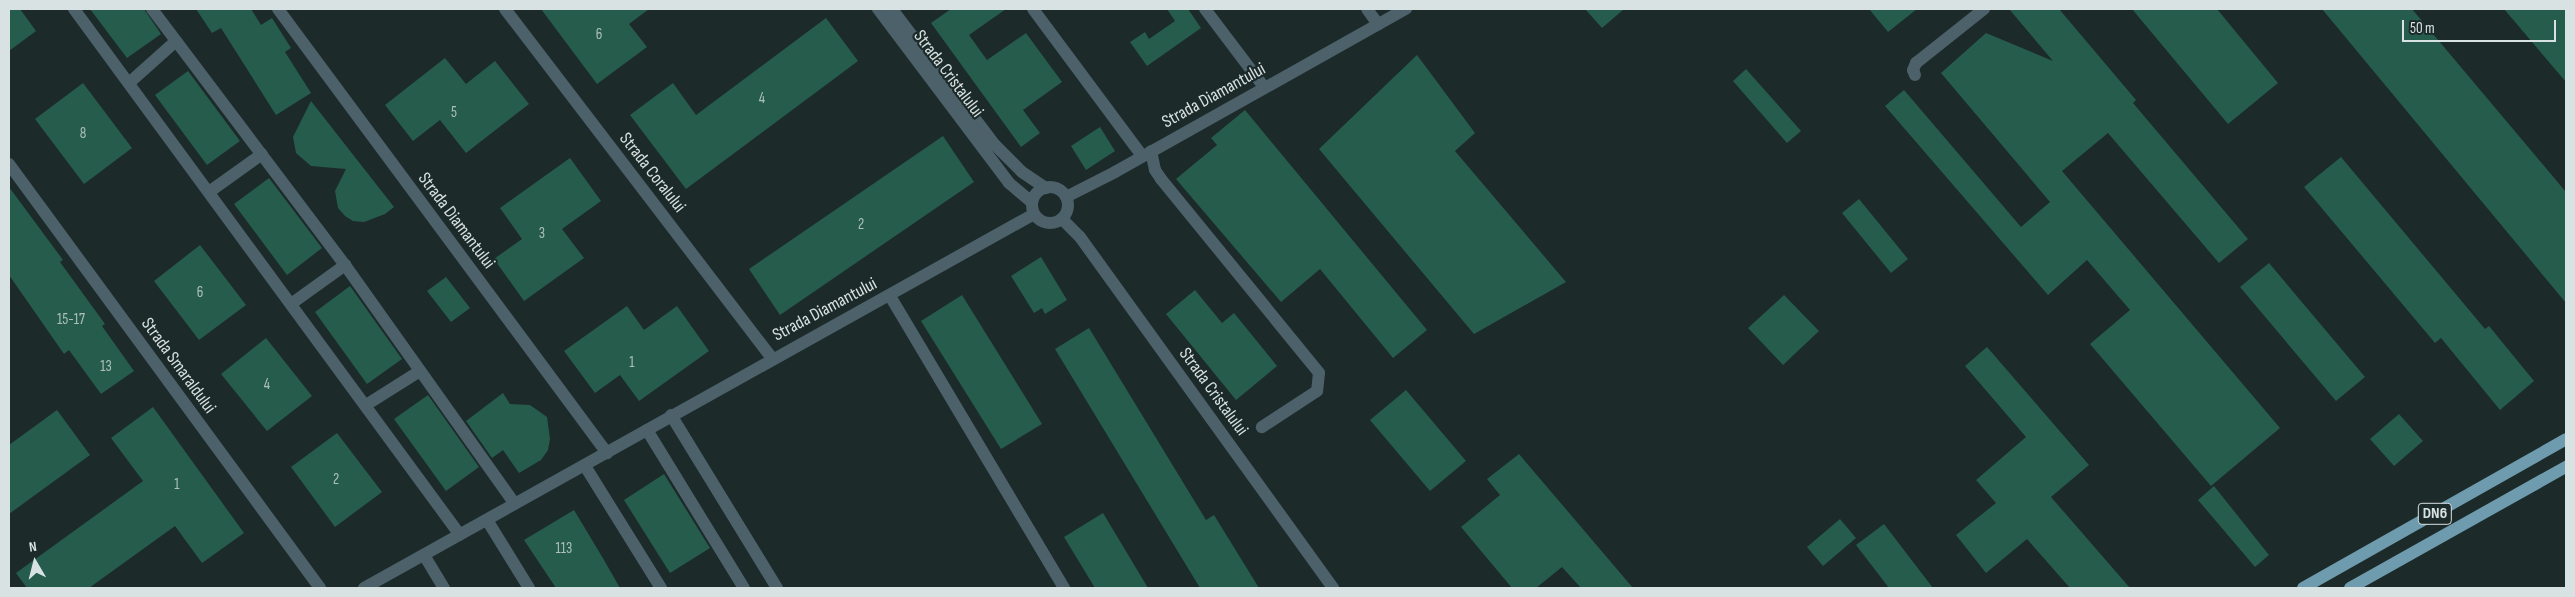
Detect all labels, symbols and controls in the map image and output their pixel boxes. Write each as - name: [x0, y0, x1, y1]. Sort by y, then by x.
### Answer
- scale bar: [2405, 10, 2559, 42]
- text: 50 m: [2410, 19, 2435, 38]
- house number: 6: [596, 26, 602, 44]
- street label: Strada Cristalului: [908, 26, 988, 122]
- street label: Strada Diamantului: [1158, 59, 1270, 133]
- house number: 4: [759, 90, 765, 108]
- house number: 5: [451, 104, 457, 122]
- house number: 8: [80, 125, 86, 143]
- street label: Strada Coralului: [614, 129, 690, 217]
- street label: Strada Diamantului: [413, 169, 499, 273]
- house number: 2: [858, 216, 864, 234]
- house number: 3: [539, 225, 545, 243]
- street label: Strada Diamantului: [769, 273, 881, 347]
- house number: 6: [197, 284, 203, 302]
- house number: 15-17: [57, 311, 85, 329]
- street label: Strada Smaraldului: [136, 314, 220, 418]
- street label: Strada Cristalului: [1174, 344, 1252, 440]
- house number: 1: [629, 354, 635, 372]
- house number: 13: [100, 358, 112, 376]
- house number: 4: [264, 376, 270, 394]
- house number: 2: [333, 471, 339, 489]
- house number: 1: [174, 476, 180, 494]
- road number: DN6: [2418, 500, 2452, 528]
- north arrow: [10, 537, 60, 587]
- text: N: [28, 538, 38, 556]
- house number: 113: [556, 540, 572, 558]

